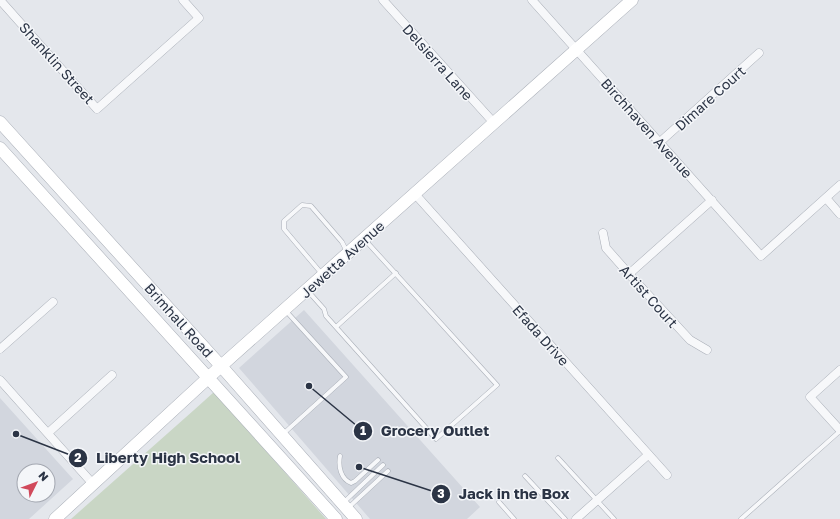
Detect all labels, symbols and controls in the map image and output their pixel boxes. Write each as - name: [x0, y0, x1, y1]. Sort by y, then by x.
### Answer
- street label: Shanklin Street: [16, 19, 98, 107]
- street label: Delsierra Lane: [399, 20, 477, 104]
- street label: Dimare Court: [671, 62, 749, 134]
- street label: Birchhaven Avenue: [598, 75, 696, 181]
- street label: Jewetta Avenue: [297, 217, 387, 301]
- street label: Artist Court: [616, 261, 682, 331]
- street label: Brimhall Road: [141, 279, 217, 361]
- street label: Efada Drive: [509, 301, 573, 369]
- callout: Grocery Outlet: [353, 417, 497, 444]
- text: Grocery Outlet: [381, 421, 489, 439]
- text: 1: [360, 423, 366, 438]
- callout: Liberty High School: [68, 445, 248, 472]
- text: Liberty High School: [96, 448, 240, 466]
- text: 2: [74, 450, 82, 465]
- north arrow: [16, 463, 56, 503]
- text: N: [36, 469, 51, 483]
- callout: Jack in the Box: [431, 480, 578, 507]
- text: Jack in the Box: [459, 484, 570, 502]
- text: 3: [437, 486, 445, 501]

